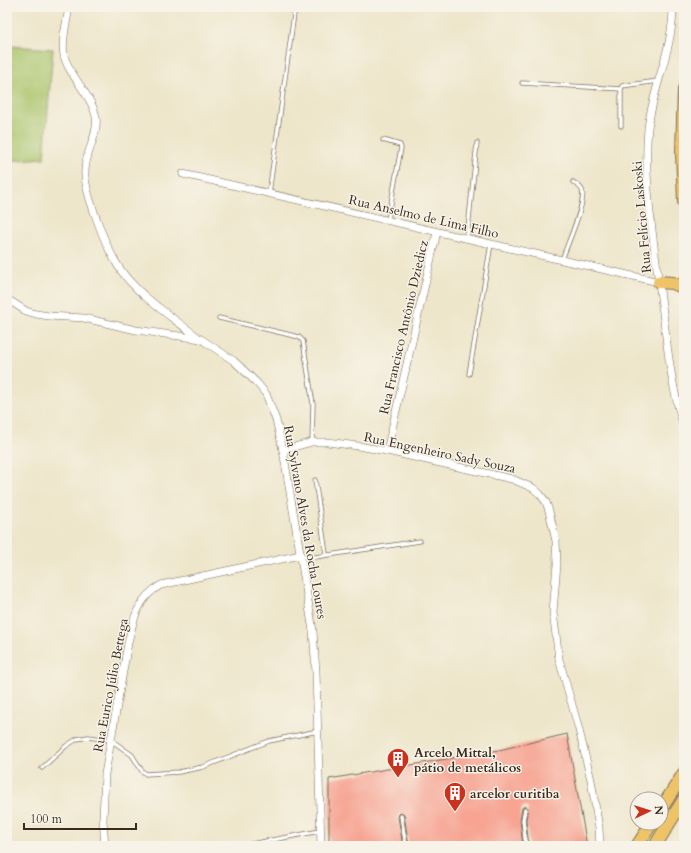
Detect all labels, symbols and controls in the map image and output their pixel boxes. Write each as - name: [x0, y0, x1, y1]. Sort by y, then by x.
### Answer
- street label: Rua Felício Laskoski: [628, 160, 656, 274]
- street label: Rua Anselmo de Lima Filho: [347, 191, 501, 243]
- street label: Rua Francisco Antônio Dziedicz: [375, 238, 433, 416]
- street label: Rua Sylvano Alves da Rocha Loures: [279, 424, 331, 620]
- street label: Rua Engenheiro Sady Souza: [362, 428, 518, 478]
- street label: Rua Eurico Júlio Bettega: [89, 616, 133, 754]
- place label: Arcelo Mittal, pátio de metálicos: [414, 744, 521, 777]
- building icon: Arcelo Mittal, pátio de metálicos: [385, 746, 411, 779]
- building icon: arcelor curitiba: [442, 780, 468, 813]
- place label: arcelor curitiba: [470, 785, 560, 803]
- north arrow: [629, 791, 669, 831]
- scale bar: [24, 805, 136, 831]
- text: N: [651, 805, 666, 816]
- text: 100 m: [30, 811, 63, 827]

